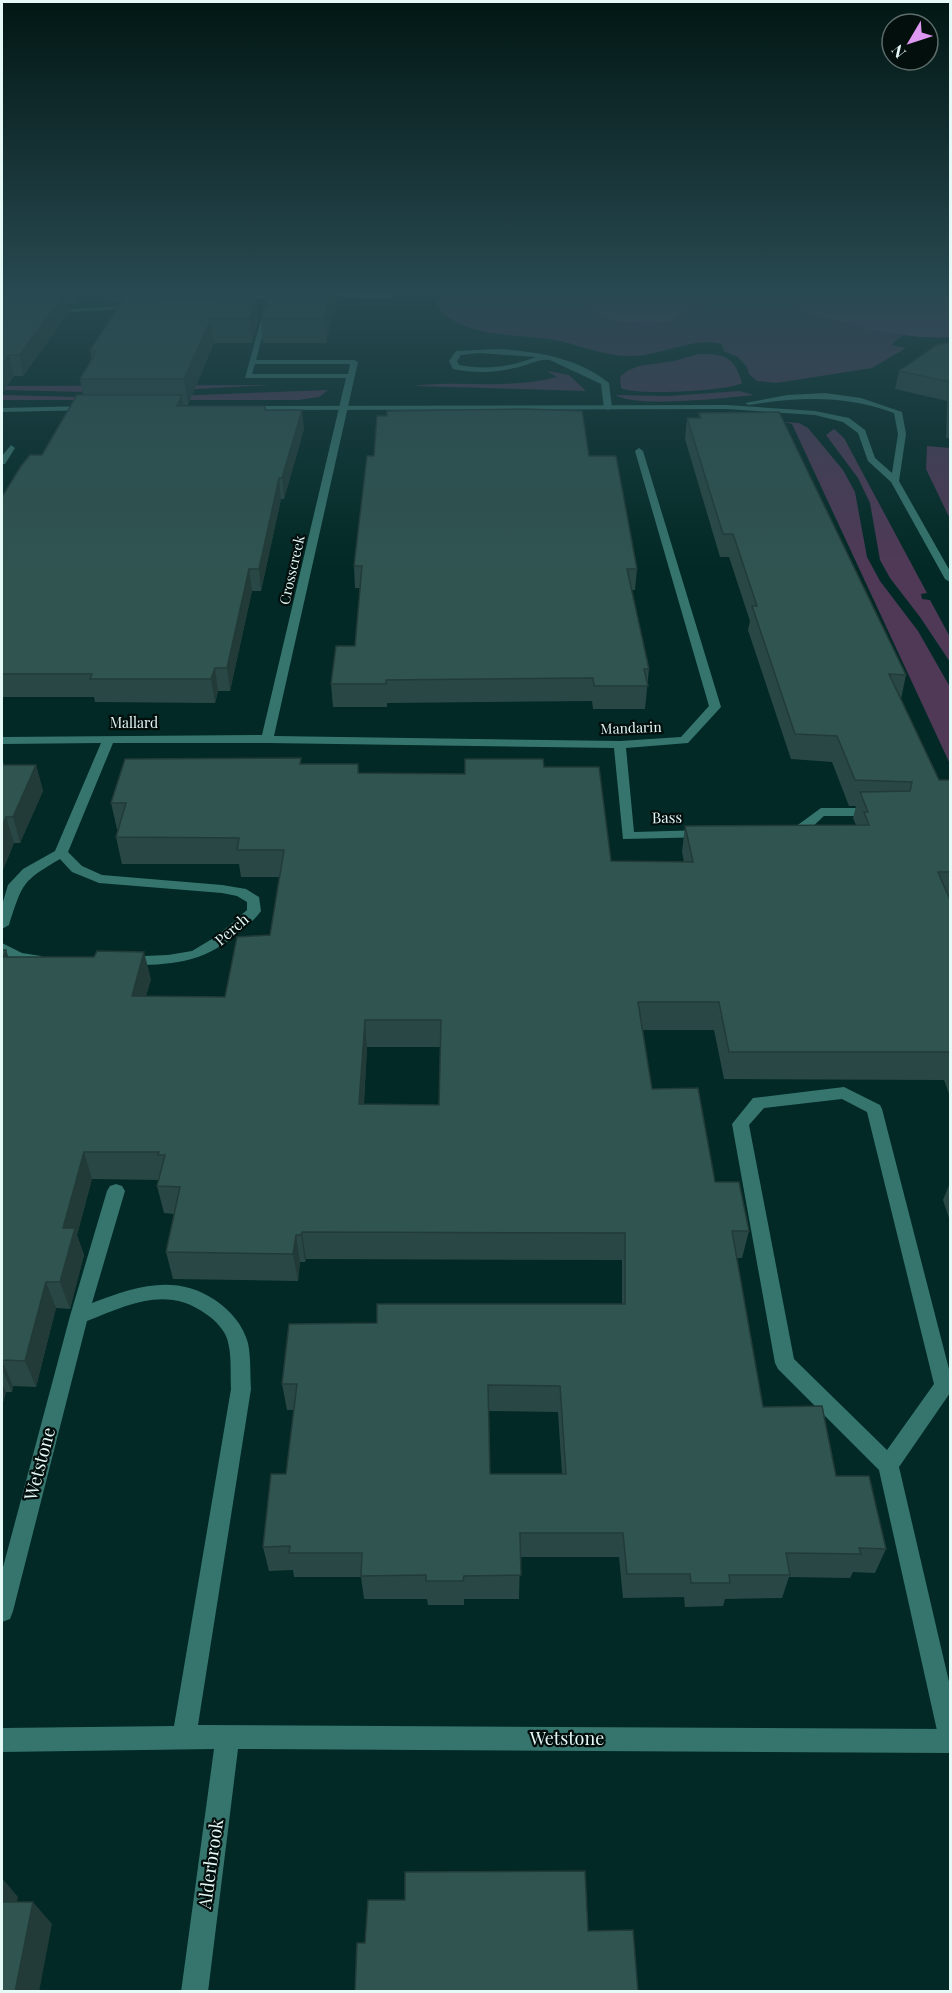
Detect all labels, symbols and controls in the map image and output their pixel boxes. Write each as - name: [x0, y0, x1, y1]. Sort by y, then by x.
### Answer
- north arrow: [880, 12, 940, 72]
- text: N: [886, 40, 910, 63]
- street label: Crosscreek: [274, 533, 309, 606]
- street label: Mallard: [110, 713, 158, 732]
- street label: Mandarin: [600, 717, 663, 738]
- street label: Bass: [652, 807, 682, 827]
- street label: Perch: [210, 909, 253, 949]
- street label: Wetstone: [18, 1425, 60, 1504]
- street label: Wetstone: [529, 1726, 604, 1750]
- street label: Alderbrook: [192, 1817, 228, 1911]

